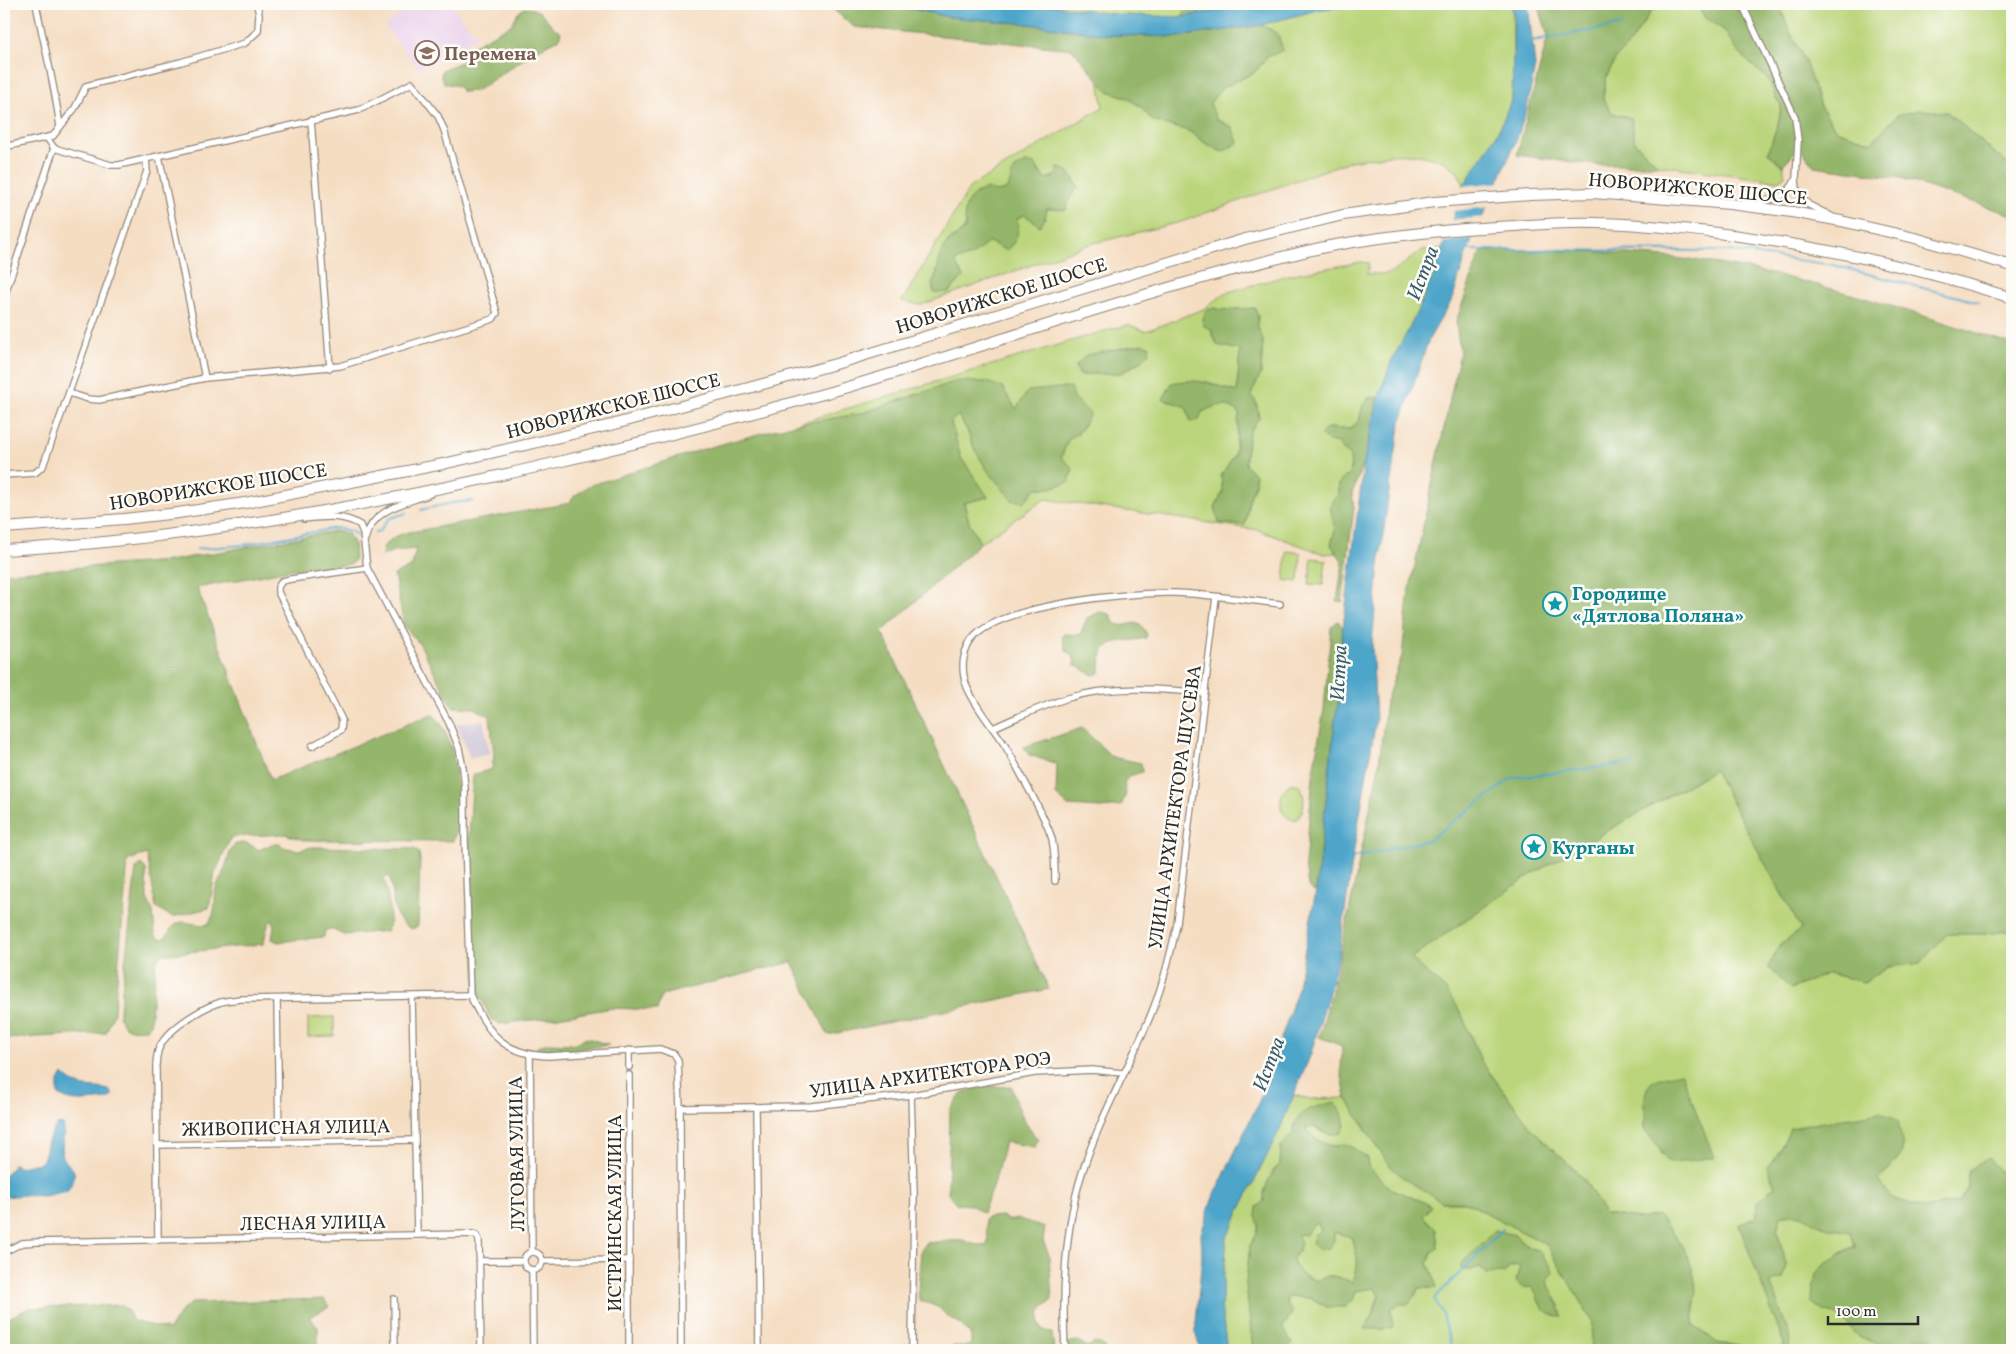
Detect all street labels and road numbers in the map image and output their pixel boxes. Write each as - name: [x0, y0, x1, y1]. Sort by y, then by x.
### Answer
- street label: НОВОРИЖСКОЕ ШОССЕ: [1587, 167, 1809, 213]
- street label: НОВОРИЖСКОЕ ШОССЕ: [893, 252, 1111, 341]
- street label: НОВОРИЖСКОЕ ШОССЕ: [504, 368, 723, 446]
- street label: НОВОРИЖСКОЕ ШОССЕ: [108, 458, 329, 518]
- street label: УЛИЦА АРХИТЕКТОРА ЩУСЕВА: [1143, 663, 1209, 951]
- street label: УЛИЦА АРХИТЕКТОРА РОЭ: [808, 1046, 1053, 1106]
- street label: ЛУГОВАЯ УЛИЦА: [504, 1076, 532, 1232]
- street label: ЖИВОПИСНАЯ УЛИЦА: [181, 1114, 391, 1144]
- street label: ИСТРИНСКАЯ УЛИЦА: [603, 1114, 629, 1312]
- street label: ЛЕСНАЯ УЛИЦА: [240, 1210, 386, 1238]

